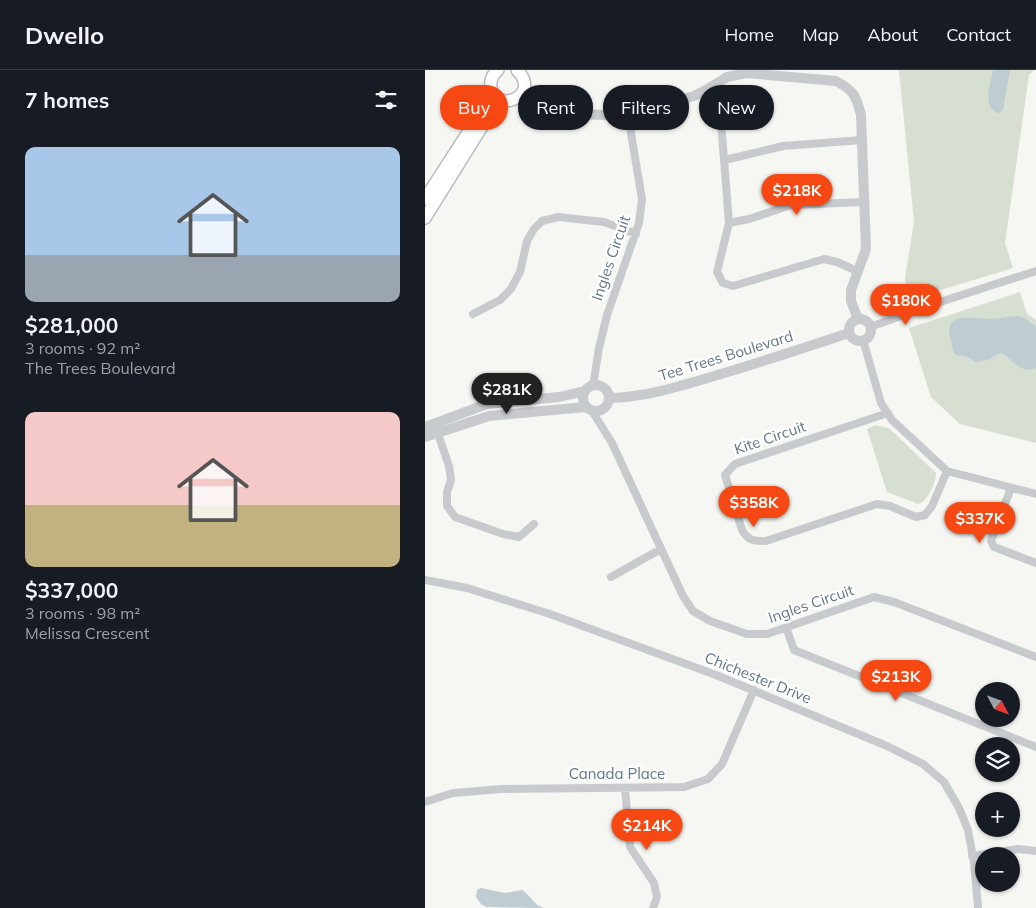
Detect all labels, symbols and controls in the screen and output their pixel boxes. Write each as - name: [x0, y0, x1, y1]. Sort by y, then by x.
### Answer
- text: Dwello: [25, 20, 104, 50]
- text: Home: [724, 23, 774, 46]
- text: Map: [802, 23, 839, 46]
- text: About: [867, 23, 918, 46]
- text: Contact: [946, 23, 1011, 46]
- chip: Buy: [440, 85, 508, 130]
- chip: Rent: [518, 85, 593, 130]
- chip: Filters: [603, 85, 689, 130]
- chip: New: [699, 85, 774, 130]
- icon: filters: [372, 86, 400, 114]
- text: 7 homes: [25, 87, 109, 113]
- pin: $218K: [762, 174, 832, 216]
- icon: home: [168, 180, 258, 270]
- text: $218K: [772, 180, 822, 200]
- street label: Ingles Circuit: [587, 213, 634, 303]
- pin: $180K: [871, 284, 941, 326]
- text: $180K: [881, 290, 931, 310]
- text: $281,000: [25, 312, 118, 338]
- street label: Tee Trees Boulevard: [656, 326, 795, 385]
- text: 3 rooms · 92 m²: [25, 338, 140, 358]
- text: The Trees Boulevard: [25, 358, 176, 378]
- pin: $281K: [472, 372, 542, 415]
- text: $281K: [482, 379, 532, 399]
- street label: Kite Circuit: [732, 416, 808, 459]
- icon: home: [168, 445, 258, 535]
- pin: $358K: [719, 486, 789, 528]
- text: $358K: [729, 492, 779, 512]
- pin: $337K: [945, 502, 1015, 544]
- text: $337K: [955, 508, 1005, 528]
- text: $337,000: [25, 577, 118, 603]
- street label: Ingles Circuit: [766, 580, 856, 627]
- text: 3 rooms · 98 m²: [25, 603, 140, 623]
- text: Melissa Crescent: [25, 623, 149, 643]
- street label: Chichester Drive: [702, 648, 814, 708]
- pin: $213K: [861, 660, 931, 702]
- text: $213K: [871, 666, 921, 686]
- north arrow: [975, 682, 1020, 728]
- map controls: [975, 682, 1020, 892]
- button: layers: [975, 737, 1020, 782]
- street label: Canada Place: [569, 764, 665, 783]
- button: +: [975, 792, 1020, 837]
- pin: $214K: [612, 808, 682, 851]
- text: $214K: [622, 815, 672, 835]
- button: −: [975, 847, 1020, 892]

